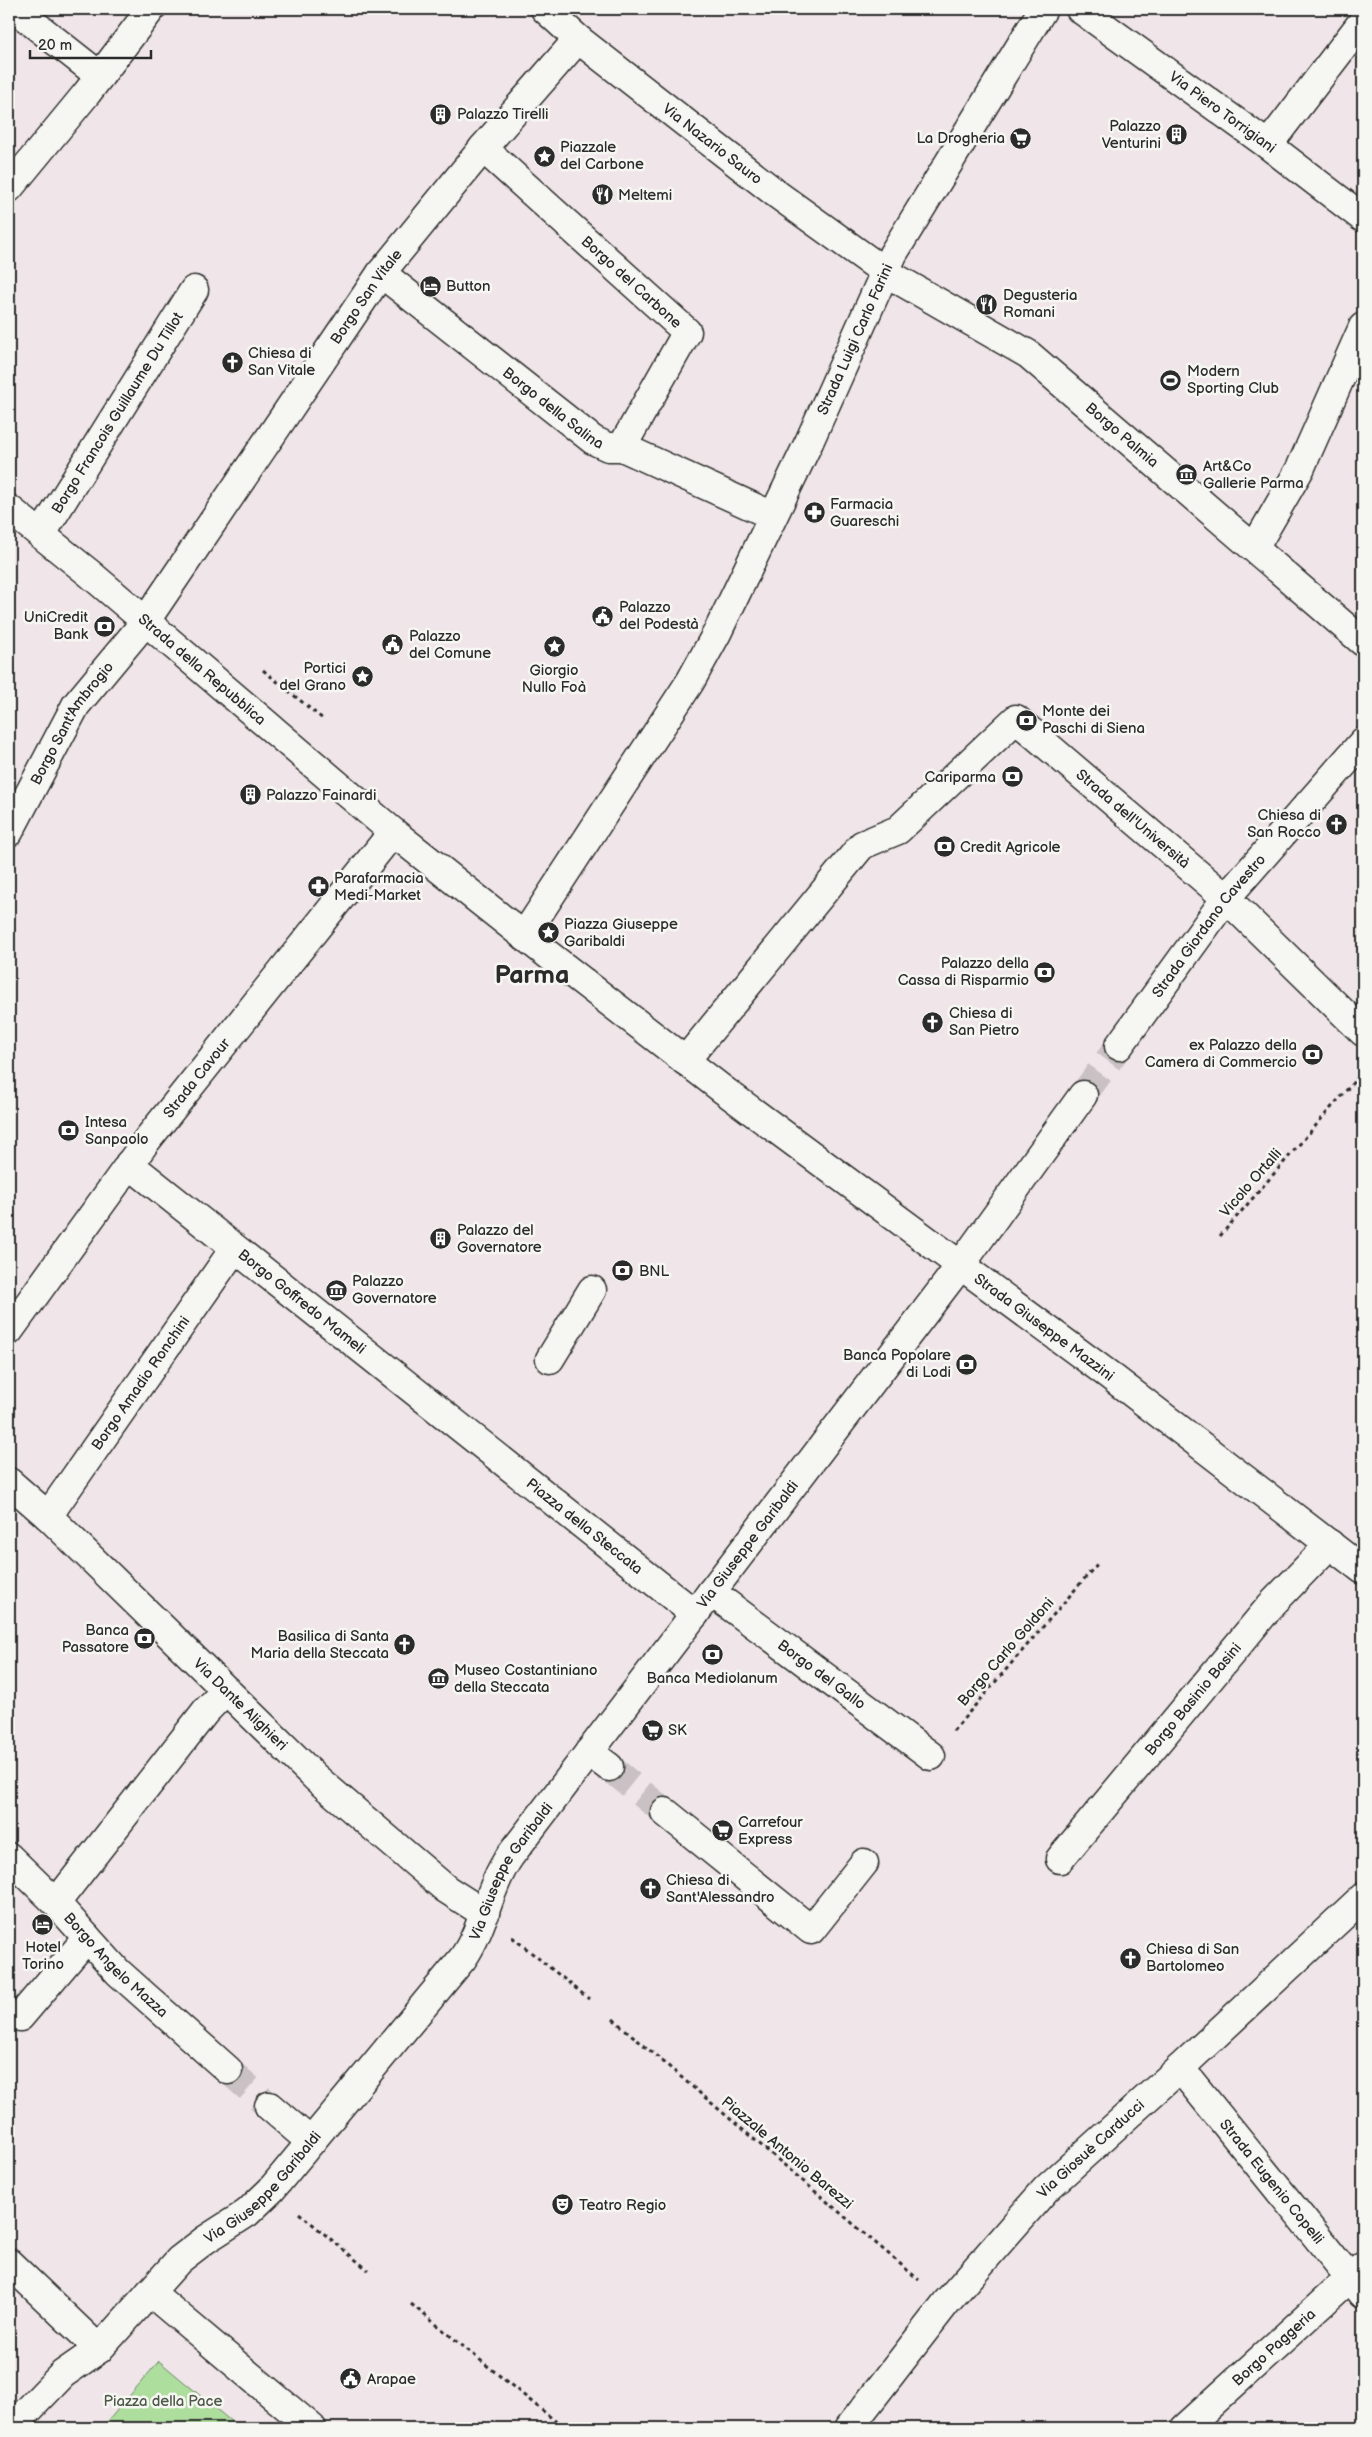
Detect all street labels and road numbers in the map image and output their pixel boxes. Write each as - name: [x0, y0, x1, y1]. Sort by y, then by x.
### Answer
- street label: Via Piero Torrigiani: [1165, 67, 1280, 157]
- street label: Via Nazario Sauro: [659, 99, 766, 189]
- street label: Borgo del Carbone: [577, 232, 686, 332]
- street label: Borgo San Vitale: [326, 245, 406, 348]
- street label: Strada Luigi Carlo Farini: [813, 261, 897, 418]
- street label: Borgo Francois Guillaume Du Tillot: [47, 308, 188, 517]
- street label: Borgo della Salina: [499, 363, 607, 453]
- street label: Borgo Palmia: [1082, 398, 1163, 472]
- street label: Strada della Repubblica: [134, 610, 270, 729]
- street label: Borgo Sant'Ambrogio: [26, 658, 118, 788]
- street label: Strada dell'Università: [1072, 765, 1194, 873]
- street label: Strada Giordano Cavestro: [1148, 850, 1270, 1001]
- street label: Strada Cavour: [159, 1034, 235, 1122]
- street label: Vicolo Ortalli: [1216, 1145, 1286, 1221]
- street label: Borgo Goffredo Mameli: [234, 1245, 370, 1358]
- street label: Strada Giuseppe Mazzini: [970, 1269, 1118, 1385]
- street label: Borgo Amadio Ronchini: [87, 1312, 194, 1454]
- street label: Piazza della Steccata: [522, 1474, 647, 1578]
- street label: Via Giuseppe Garibaldi: [693, 1477, 803, 1612]
- street label: Borgo Carlo Goldoni: [954, 1594, 1058, 1710]
- street label: Borgo del Gallo: [774, 1635, 869, 1713]
- street label: Borgo Basinio Basini: [1141, 1639, 1245, 1759]
- street label: Via Dante Alighieri: [189, 1654, 292, 1755]
- street label: Via Giuseppe Garibaldi: [465, 1799, 557, 1943]
- street label: Borgo Angelo Mazza: [60, 1909, 172, 2021]
- street label: Piazzale Antonio Barezzi: [717, 2092, 857, 2214]
- street label: Via Giosuè Carducci: [1033, 2095, 1148, 2202]
- street label: Strada Eugenio Copelli: [1216, 2115, 1328, 2248]
- street label: Via Giuseppe Garibaldi: [200, 2127, 325, 2248]
- street label: Borgo Paggeria: [1228, 2304, 1319, 2390]

